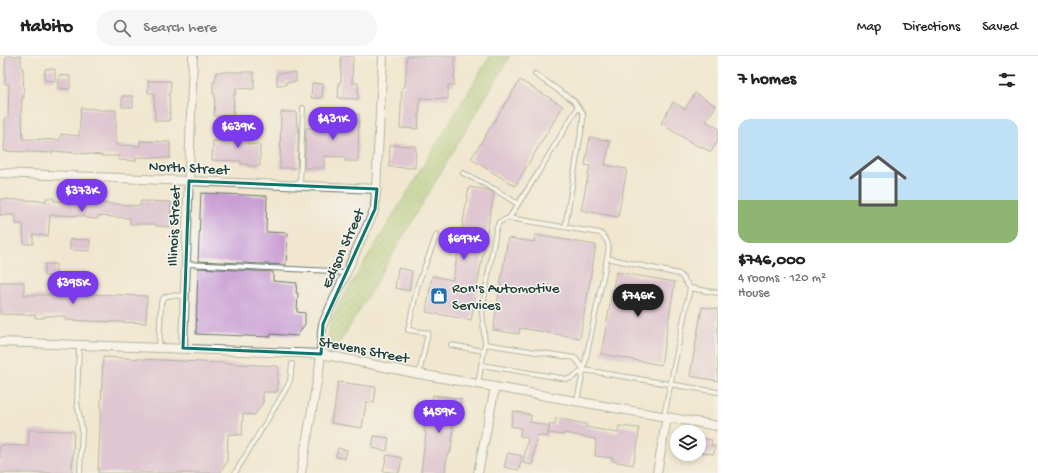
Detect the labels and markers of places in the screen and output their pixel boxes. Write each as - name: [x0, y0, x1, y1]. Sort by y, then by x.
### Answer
- pin: $431K: [305, 107, 361, 141]
- pin: $639K: [210, 115, 266, 149]
- pin: $373K: [54, 179, 110, 213]
- pin: $697K: [436, 227, 492, 261]
- pin: $395K: [45, 271, 101, 305]
- place label: Ron's Automotive Services: [452, 280, 560, 315]
- pin: $746K: [610, 284, 666, 318]
- shop icon: Ron's Automotive Services: [429, 286, 449, 306]
- pin: $459K: [411, 400, 467, 434]

